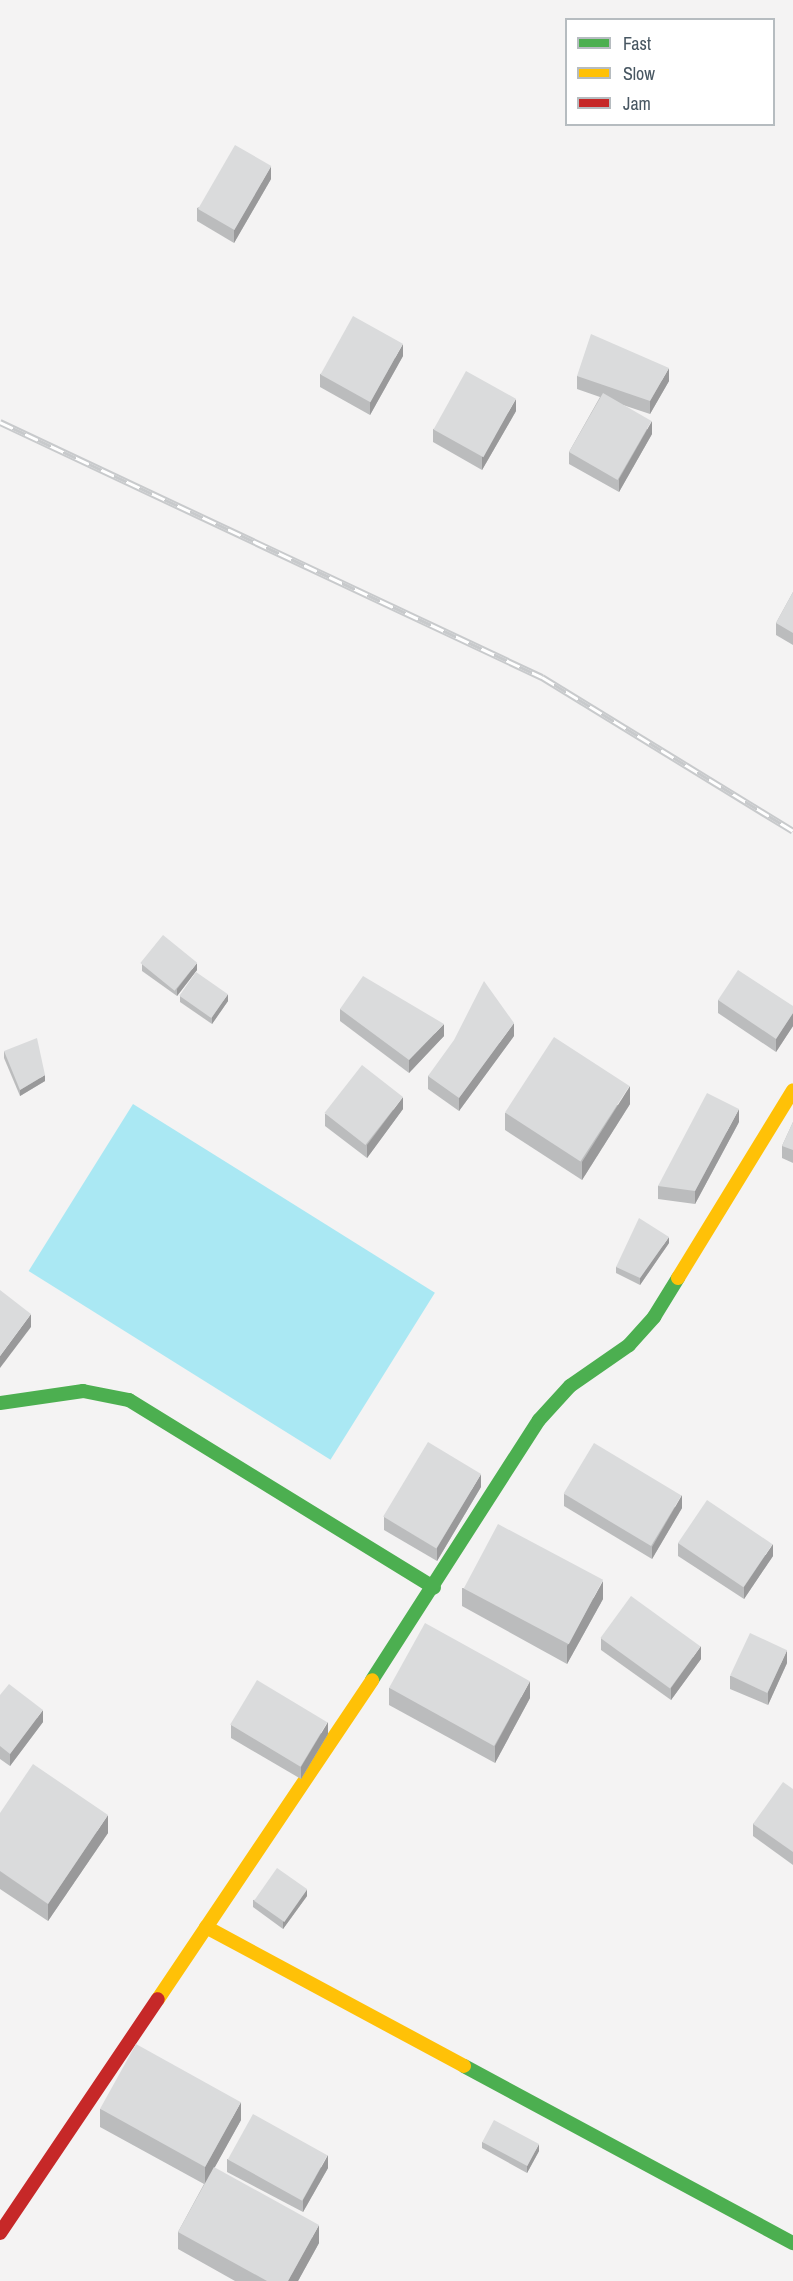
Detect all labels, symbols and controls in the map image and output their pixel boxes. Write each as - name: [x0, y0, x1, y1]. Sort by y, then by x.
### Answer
- legend: [565, 18, 775, 126]
- text: Fast: [623, 31, 651, 56]
- text: Slow: [623, 61, 655, 86]
- text: Jam: [623, 91, 651, 116]

